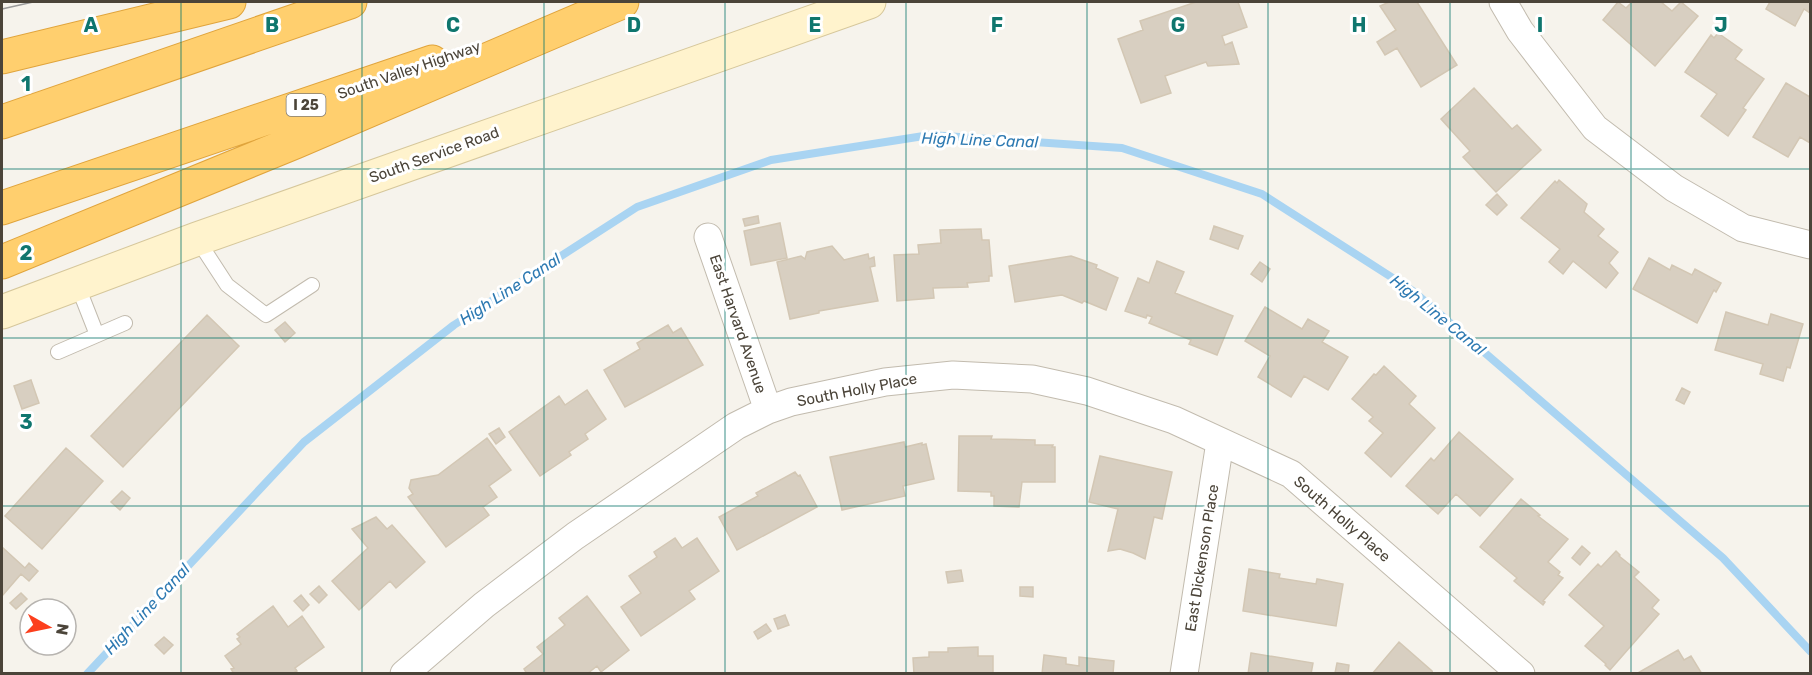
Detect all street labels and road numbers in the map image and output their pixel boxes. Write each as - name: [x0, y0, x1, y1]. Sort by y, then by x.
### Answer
- street label: South Valley Highway: [335, 37, 483, 103]
- road number: I 25: [286, 94, 326, 116]
- street label: South Service Road: [367, 123, 501, 187]
- street label: East Harvard Avenue: [706, 252, 770, 396]
- street label: South Holly Place: [795, 370, 919, 410]
- street label: South Holly Place: [1290, 472, 1394, 566]
- street label: East Dickenson Place: [1181, 483, 1223, 633]

